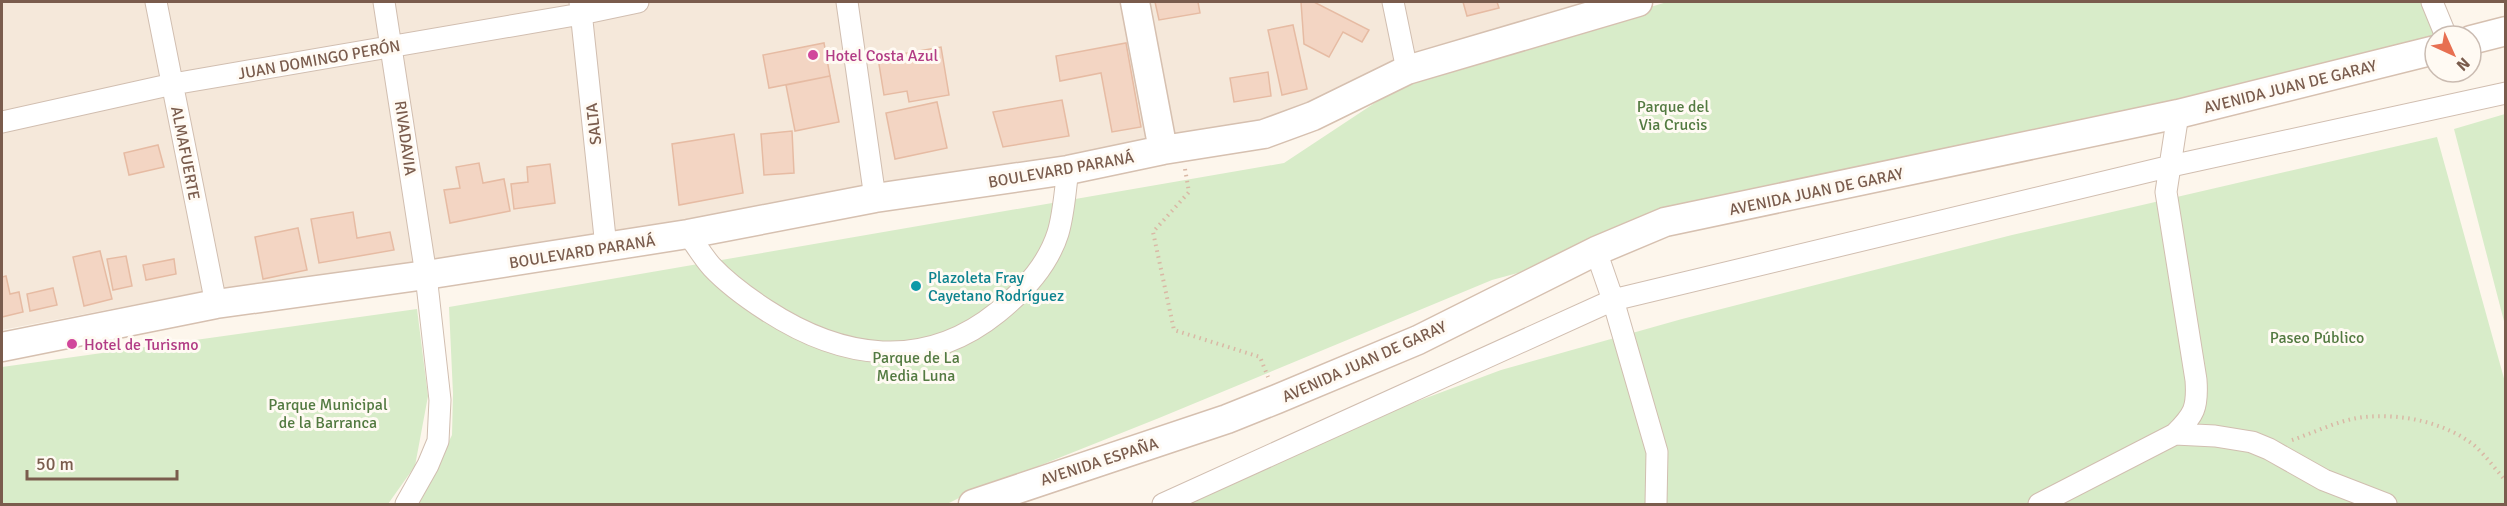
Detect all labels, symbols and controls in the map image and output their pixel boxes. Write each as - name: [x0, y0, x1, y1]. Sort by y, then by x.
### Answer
- north arrow: [2423, 24, 2483, 84]
- street label: JUAN DOMINGO PERÓN: [236, 36, 402, 84]
- place label: Hotel Costa Azul: [825, 46, 938, 66]
- marker: Hotel Costa Azul: [806, 48, 820, 62]
- text: N: [2452, 53, 2474, 75]
- street label: AVENIDA JUAN DE GARAY: [2202, 56, 2379, 118]
- park label: Parque del Via Crucis: [1637, 97, 1710, 135]
- street label: RIVADAVIA: [390, 99, 420, 177]
- street label: SALTA: [582, 102, 606, 146]
- street label: ALMAFUERTE: [166, 105, 204, 202]
- street label: BOULEVARD PARANÁ: [987, 147, 1136, 193]
- street label: AVENIDA JUAN DE GARAY: [1727, 164, 1905, 220]
- street label: BOULEVARD PARANÁ: [508, 231, 657, 273]
- place label: Plazoleta Fray Cayetano Rodríguez: [928, 268, 1064, 306]
- marker: Plazoleta Fray Cayetano Rodríguez: [909, 279, 923, 293]
- street label: AVENIDA JUAN DE GARAY: [1279, 317, 1450, 407]
- park label: Paseo Público: [2270, 328, 2364, 348]
- place label: Hotel de Turismo: [84, 335, 199, 355]
- marker: Hotel de Turismo: [65, 337, 79, 351]
- park label: Parque de La Media Luna: [872, 348, 960, 386]
- park label: Parque Municipal de la Barranca: [268, 395, 388, 433]
- street label: AVENIDA ESPAÑA: [1038, 433, 1161, 490]
- scale bar: [27, 443, 177, 481]
- text: 50 m: [36, 453, 74, 475]

